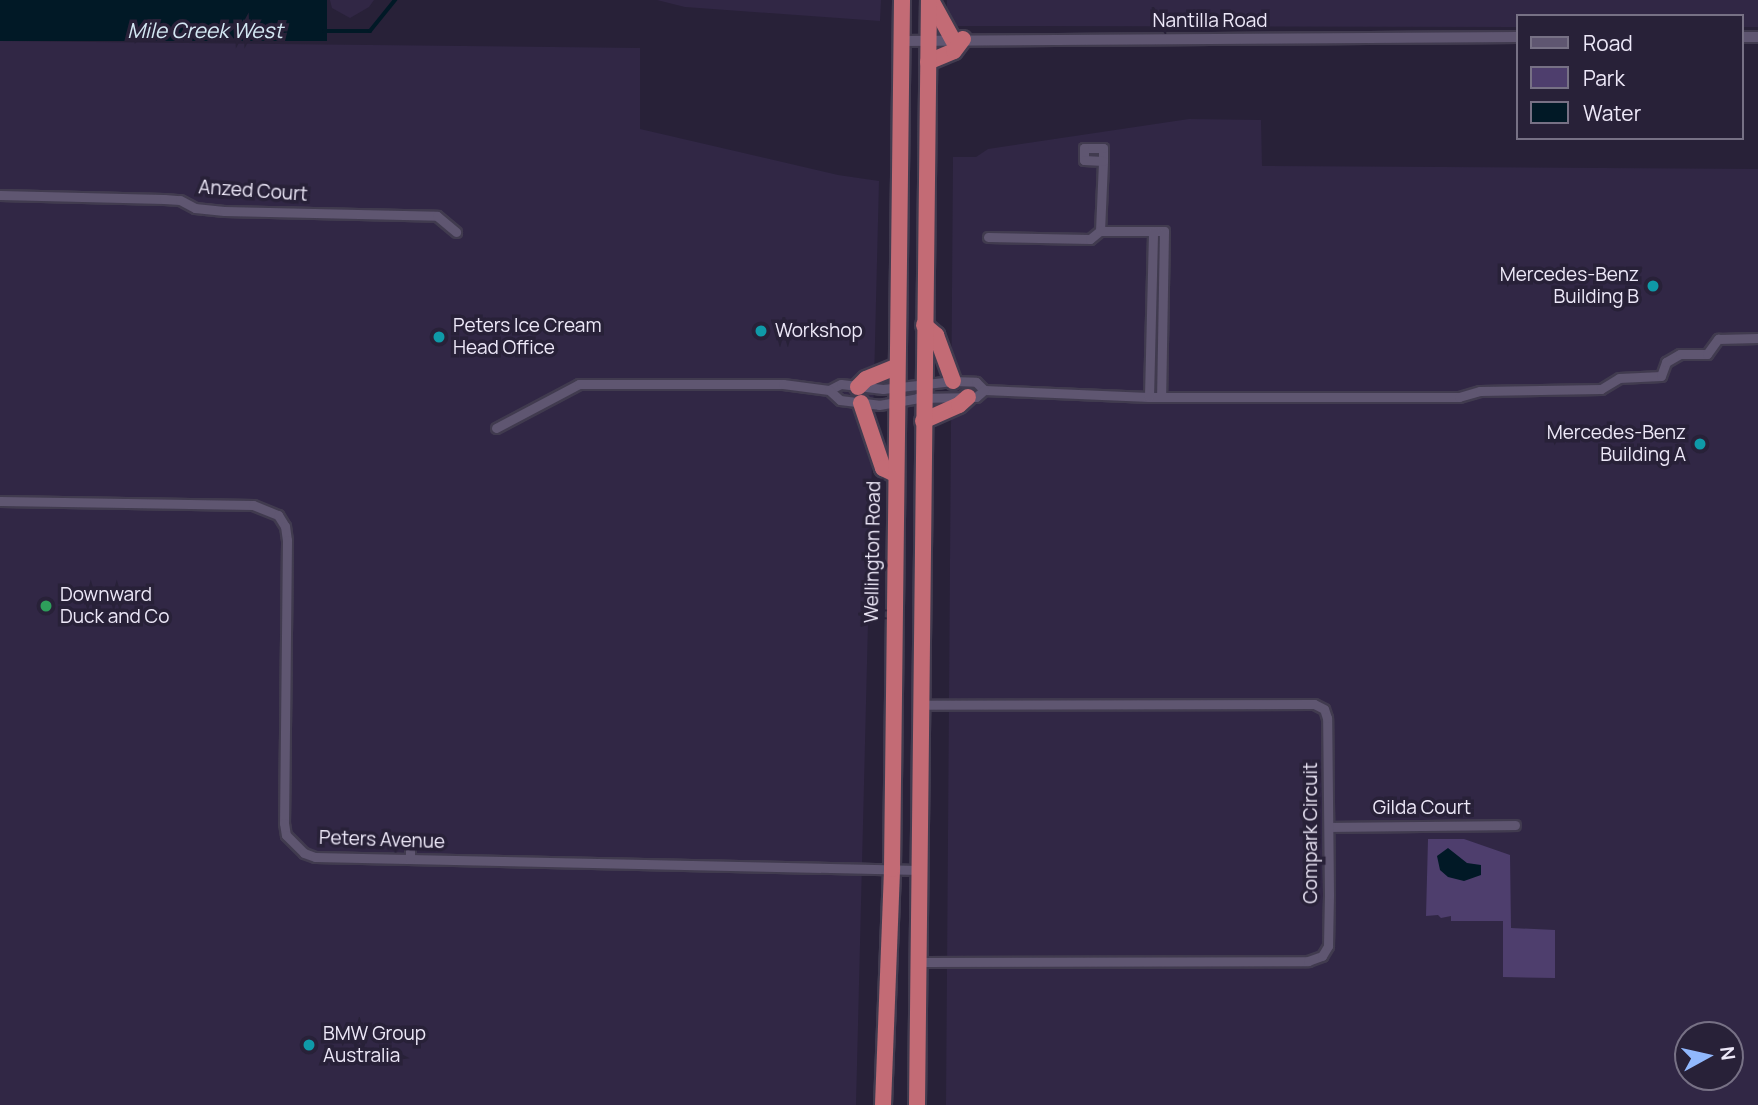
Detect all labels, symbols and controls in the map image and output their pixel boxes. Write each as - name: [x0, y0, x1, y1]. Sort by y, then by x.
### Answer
- street label: Nantilla Road: [1152, 10, 1268, 32]
- legend: [1516, 14, 1744, 140]
- water label: Mile Creek West: [127, 17, 283, 43]
- text: Road: [1583, 29, 1633, 57]
- text: Park: [1583, 64, 1625, 92]
- text: Water: [1583, 99, 1641, 127]
- street label: Anzed Court: [198, 176, 308, 206]
- place label: Mercedes-Benz Building B: [1500, 264, 1639, 308]
- marker: Mercedes-Benz Building B: [1645, 278, 1661, 294]
- place label: Peters Ice Cream Head Office: [453, 315, 602, 359]
- place label: Workshop: [775, 320, 863, 342]
- marker: Workshop: [753, 323, 769, 339]
- marker: Peters Ice Cream Head Office: [431, 329, 447, 345]
- place label: Mercedes-Benz Building A: [1547, 422, 1686, 466]
- marker: Mercedes-Benz Building A: [1692, 436, 1708, 452]
- street label: Wellington Road: [860, 481, 886, 623]
- place label: Downward Duck and Co: [60, 584, 169, 628]
- marker: Downward Duck and Co: [38, 598, 54, 614]
- street label: Compark Circuit: [1300, 762, 1322, 904]
- street label: Gilda Court: [1373, 797, 1471, 819]
- street label: Peters Avenue: [319, 826, 445, 854]
- north arrow: [1674, 1021, 1744, 1091]
- place label: BMW Group Australia: [323, 1023, 426, 1067]
- marker: BMW Group Australia: [301, 1037, 317, 1053]
- text: N: [1714, 1045, 1742, 1062]

